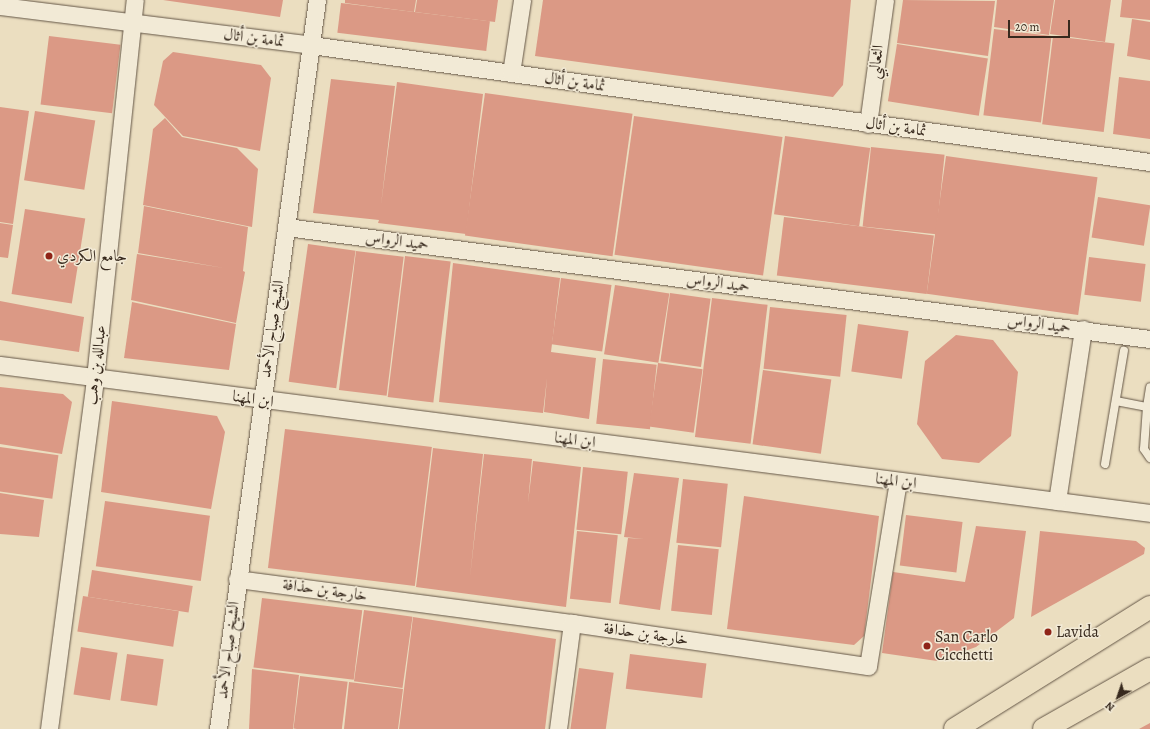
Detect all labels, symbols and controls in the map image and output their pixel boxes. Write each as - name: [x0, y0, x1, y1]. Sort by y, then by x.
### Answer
- scale bar: [1010, 12, 1072, 38]
- text: 20 m: [1015, 19, 1039, 35]
- street label: ثمامة بن أثال: [222, 25, 286, 51]
- street label: الثعالبي: [864, 44, 888, 80]
- street label: ثمامة بن أثال: [543, 68, 607, 96]
- street label: ثمامة بن أثال: [864, 113, 928, 141]
- street label: حميد الرواس: [364, 228, 430, 254]
- place label: جامع الكردي: [57, 246, 127, 266]
- marker: جامع الكردي: [44, 251, 54, 261]
- street label: حميد الرواس: [685, 270, 751, 296]
- street label: الشيخ صباح الأحمد: [256, 279, 288, 379]
- street label: حميد الرواس: [1006, 311, 1072, 337]
- street label: عبدالله بن وهب: [82, 324, 110, 406]
- street label: ابن المهنا: [231, 387, 275, 411]
- street label: ابن المهنا: [553, 428, 597, 452]
- street label: ابن المهنا: [874, 469, 918, 493]
- street label: خارجة بن حذافة: [281, 575, 369, 605]
- street label: الشيخ صباح الأحمد: [212, 600, 244, 700]
- street label: خارجة بن حذافة: [602, 619, 690, 649]
- place label: Lavida: [1056, 622, 1099, 642]
- place label: San Carlo Cicchetti: [935, 627, 998, 665]
- marker: Lavida: [1043, 627, 1053, 637]
- marker: San Carlo Cicchetti: [922, 641, 932, 651]
- north arrow: [1098, 677, 1138, 717]
- text: N: [1102, 698, 1118, 715]

